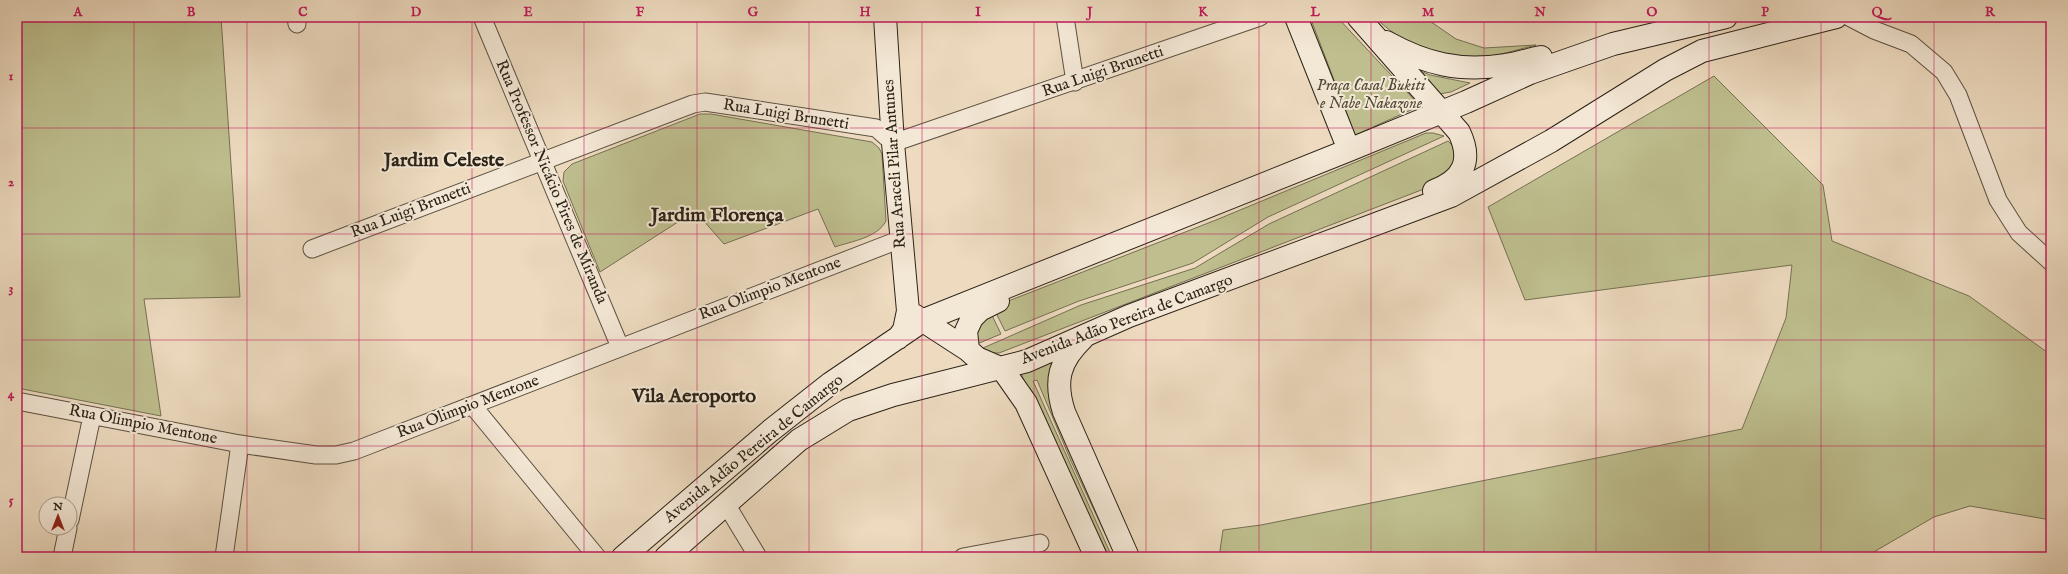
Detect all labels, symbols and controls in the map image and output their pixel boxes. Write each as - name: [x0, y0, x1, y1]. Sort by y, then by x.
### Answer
- text: A: [73, 4, 84, 21]
- text: B: [187, 4, 196, 21]
- text: C: [298, 4, 308, 21]
- text: D: [411, 4, 422, 21]
- text: E: [523, 4, 533, 21]
- text: F: [636, 4, 645, 21]
- text: G: [748, 4, 759, 21]
- text: H: [859, 4, 871, 21]
- text: I: [975, 4, 981, 21]
- text: J: [1085, 4, 1093, 21]
- text: K: [1198, 4, 1208, 21]
- text: L: [1309, 4, 1320, 21]
- text: M: [1422, 4, 1435, 21]
- text: N: [1533, 4, 1546, 21]
- text: O: [1647, 4, 1658, 21]
- text: P: [1761, 4, 1769, 21]
- text: Q: [1872, 4, 1892, 21]
- text: R: [1985, 4, 1996, 21]
- street label: Rua Luigi Brunetti: [1040, 42, 1166, 102]
- street label: Rua Professor Nicácio Pires de Miranda: [490, 57, 612, 307]
- text: 1: [9, 68, 14, 85]
- park label: Praça Casal Bukiti e Nabe Nakazone: [1317, 76, 1427, 114]
- street label: Rua Araceli Pilar Antunes: [879, 78, 911, 249]
- street label: Rua Luigi Brunetti: [722, 95, 850, 135]
- district label: Jardim Celeste: [381, 148, 505, 173]
- text: 2: [8, 174, 14, 191]
- street label: Rua Luigi Brunetti: [348, 179, 474, 243]
- district label: Jardim Florença: [648, 203, 784, 228]
- street label: Rua Olimpio Mentone: [696, 253, 844, 325]
- street label: Avenida Adão Pereira de Camargo: [1017, 270, 1236, 370]
- text: 3: [9, 280, 14, 297]
- street label: Avenida Adão Pereira de Camargo: [659, 370, 848, 528]
- street label: Rua Olimpio Mentone: [394, 371, 542, 443]
- district label: Vila Aeroporto: [631, 384, 756, 409]
- text: 4: [8, 386, 15, 403]
- street label: Rua Olimpio Mentone: [67, 401, 219, 449]
- text: 5: [9, 492, 14, 509]
- north arrow: [38, 496, 78, 536]
- text: N: [52, 500, 63, 514]

